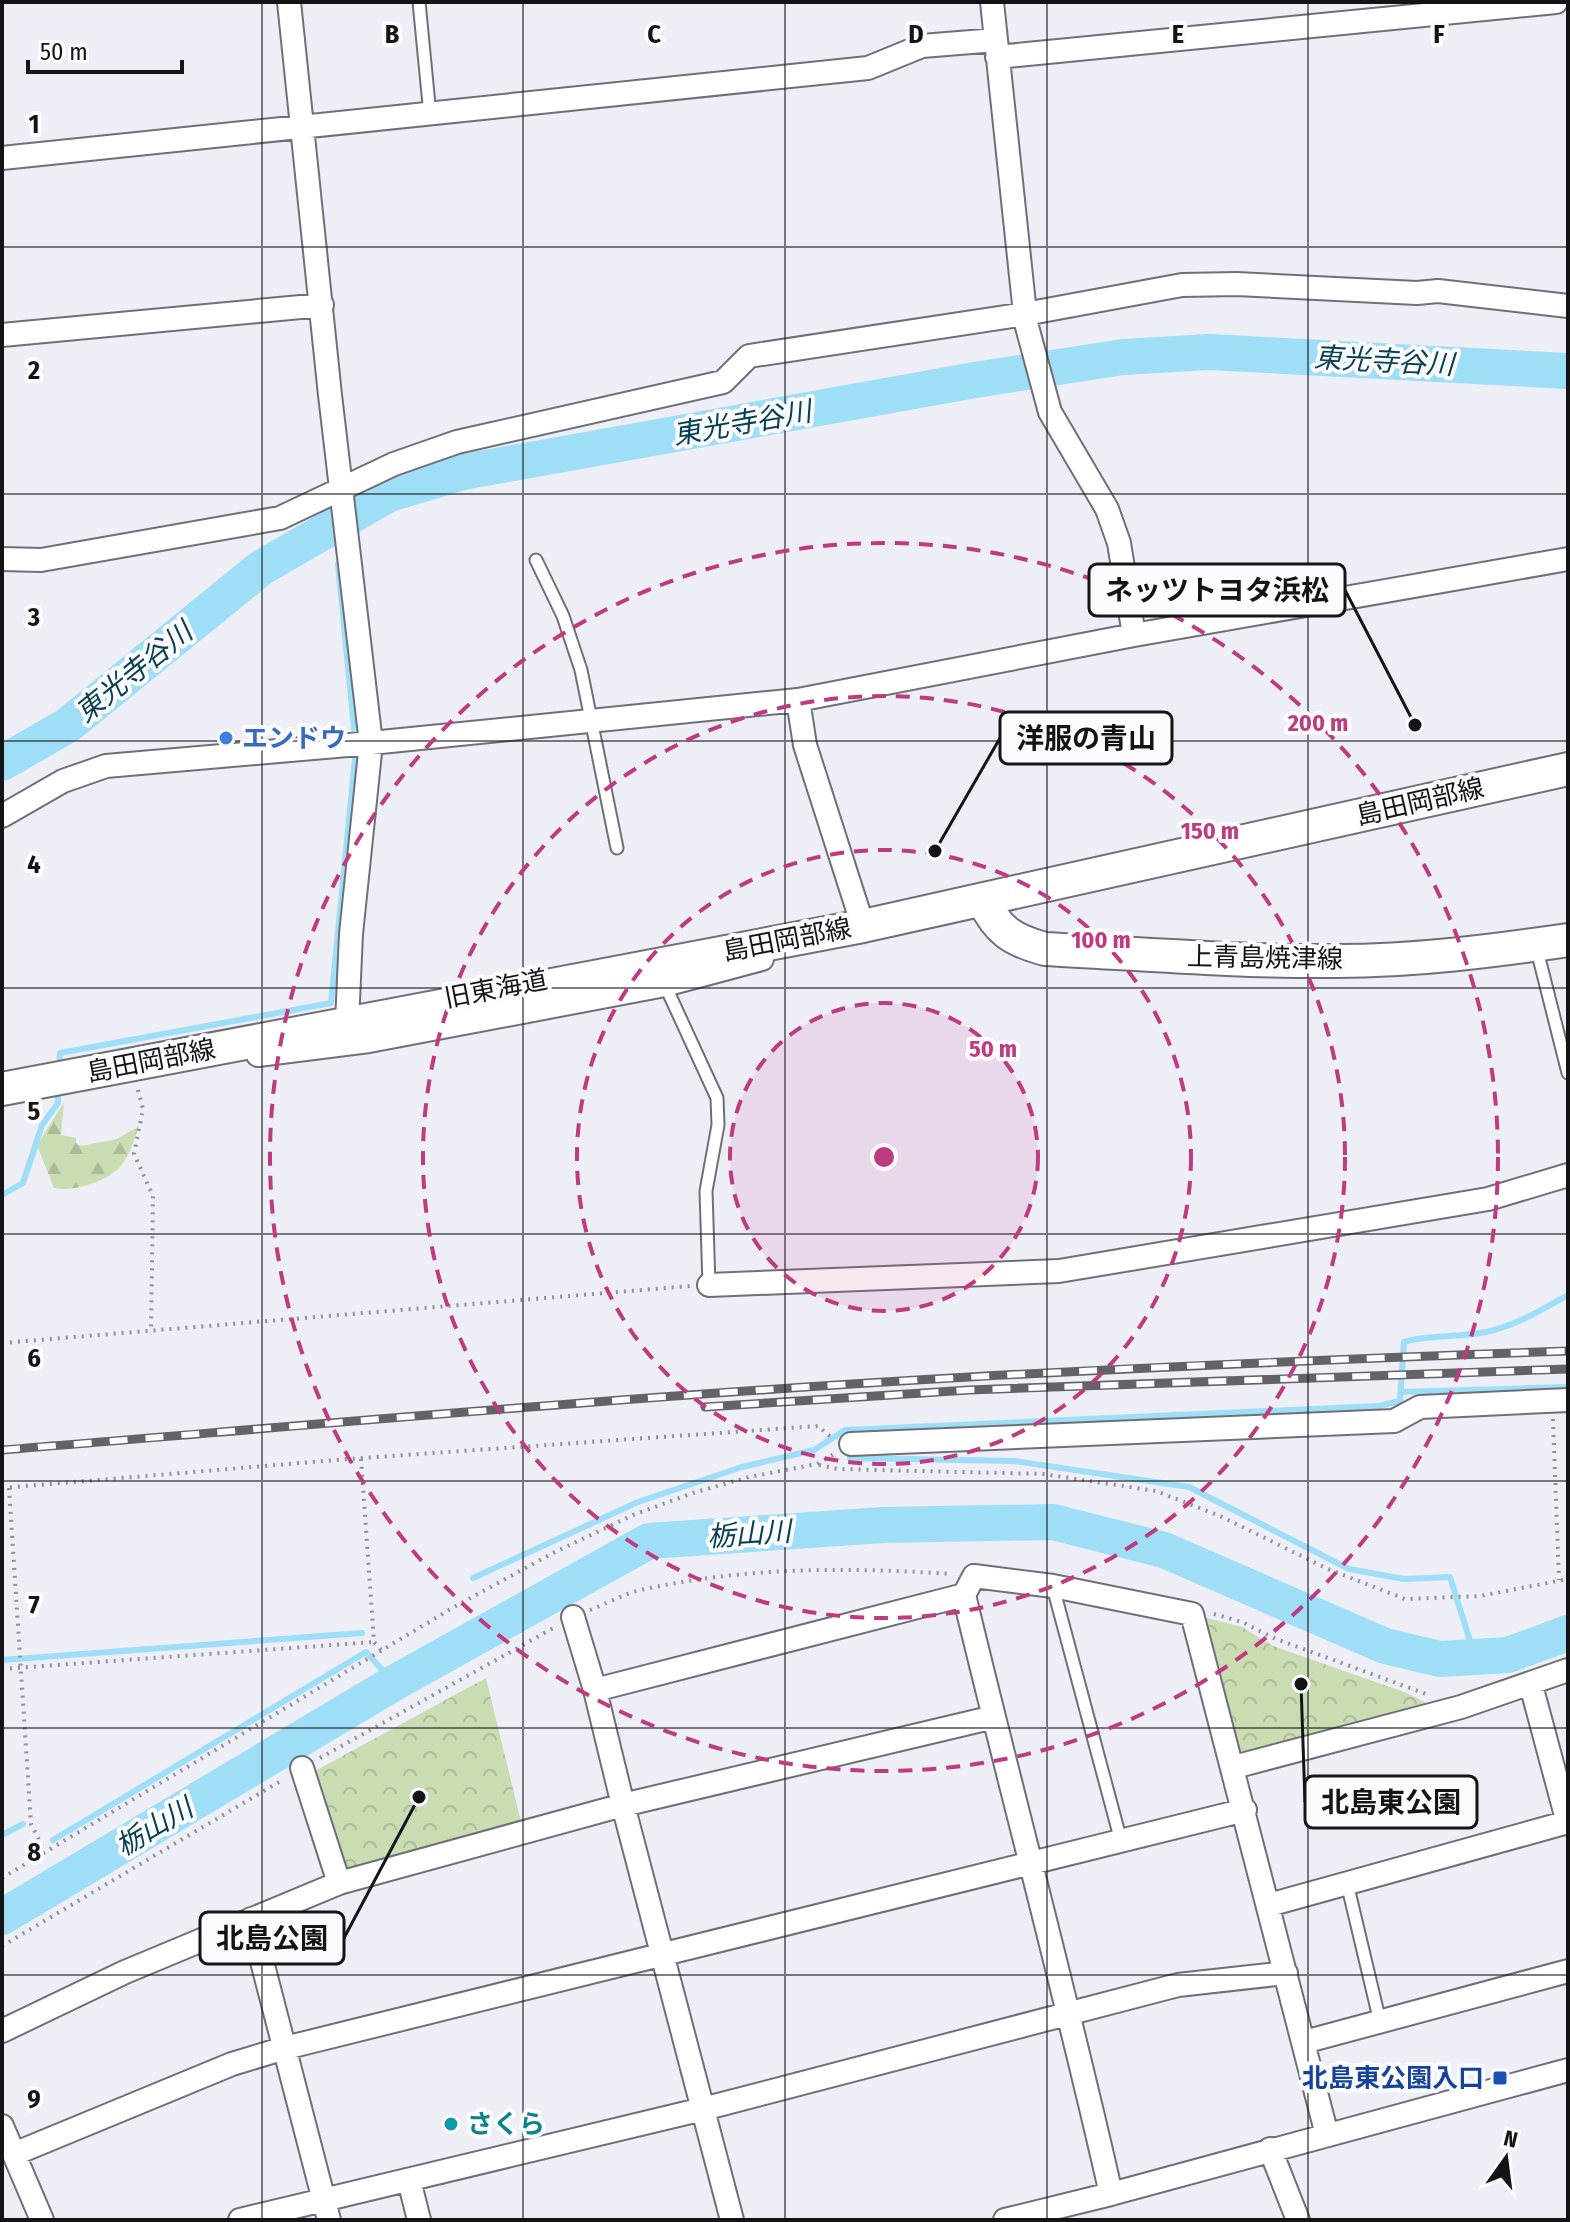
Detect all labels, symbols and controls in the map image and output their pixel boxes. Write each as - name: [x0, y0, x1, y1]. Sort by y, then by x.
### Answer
- text: B: [385, 19, 400, 50]
- text: C: [647, 19, 661, 50]
- text: D: [908, 19, 924, 50]
- text: E: [1172, 19, 1184, 50]
- text: F: [1433, 19, 1445, 50]
- scale bar: [28, 24, 182, 74]
- text: 50 m: [40, 38, 88, 66]
- text: 1: [29, 109, 40, 140]
- water label: 東光寺谷川: [1313, 341, 1458, 381]
- text: 2: [27, 355, 40, 386]
- water label: 東光寺谷川: [670, 394, 817, 451]
- callout: ネッツトヨタ浜松: [1089, 564, 1345, 616]
- text: ネッツトヨタ浜松: [1105, 574, 1329, 607]
- text: 3: [27, 602, 40, 633]
- water label: 東光寺谷川: [69, 613, 201, 729]
- text: 200 m: [1287, 709, 1348, 737]
- callout: 洋服の青山: [1000, 712, 1172, 764]
- text: 洋服の青山: [1016, 722, 1156, 755]
- place label: エンドウ: [242, 723, 346, 754]
- marker: エンドウ: [217, 729, 235, 747]
- street label: 島田岡部線: [1353, 772, 1487, 832]
- text: 150 m: [1181, 817, 1239, 845]
- text: 4: [27, 849, 41, 880]
- street label: 島田岡部線: [720, 912, 854, 968]
- text: 100 m: [1071, 926, 1131, 954]
- street label: 上青島焼津線: [1187, 941, 1343, 975]
- street label: 旧東海道: [442, 964, 550, 1014]
- street label: 島田岡部線: [84, 1033, 218, 1089]
- text: 50 m: [969, 1035, 1017, 1063]
- text: 5: [28, 1096, 41, 1127]
- centre of rings: [870, 1143, 898, 1171]
- text: 6: [27, 1343, 41, 1374]
- water label: 栃山川: [706, 1514, 795, 1553]
- text: 7: [28, 1590, 40, 1621]
- callout: 北島東公園: [1305, 1776, 1477, 1828]
- text: 北島東公園: [1321, 1786, 1461, 1819]
- water label: 栃山川: [109, 1790, 201, 1863]
- text: 8: [27, 1837, 41, 1868]
- callout: 北島公園: [200, 1912, 344, 1964]
- text: 北島公園: [216, 1922, 328, 1955]
- place label: 北島東公園入口: [1302, 2063, 1484, 2094]
- marker: 北島東公園入口: [1491, 2069, 1509, 2087]
- text: 9: [27, 2084, 41, 2115]
- place label: さくら: [467, 2109, 545, 2140]
- marker: さくら: [442, 2115, 460, 2133]
- north arrow: [1466, 2118, 1546, 2198]
- text: N: [1501, 2124, 1520, 2154]

